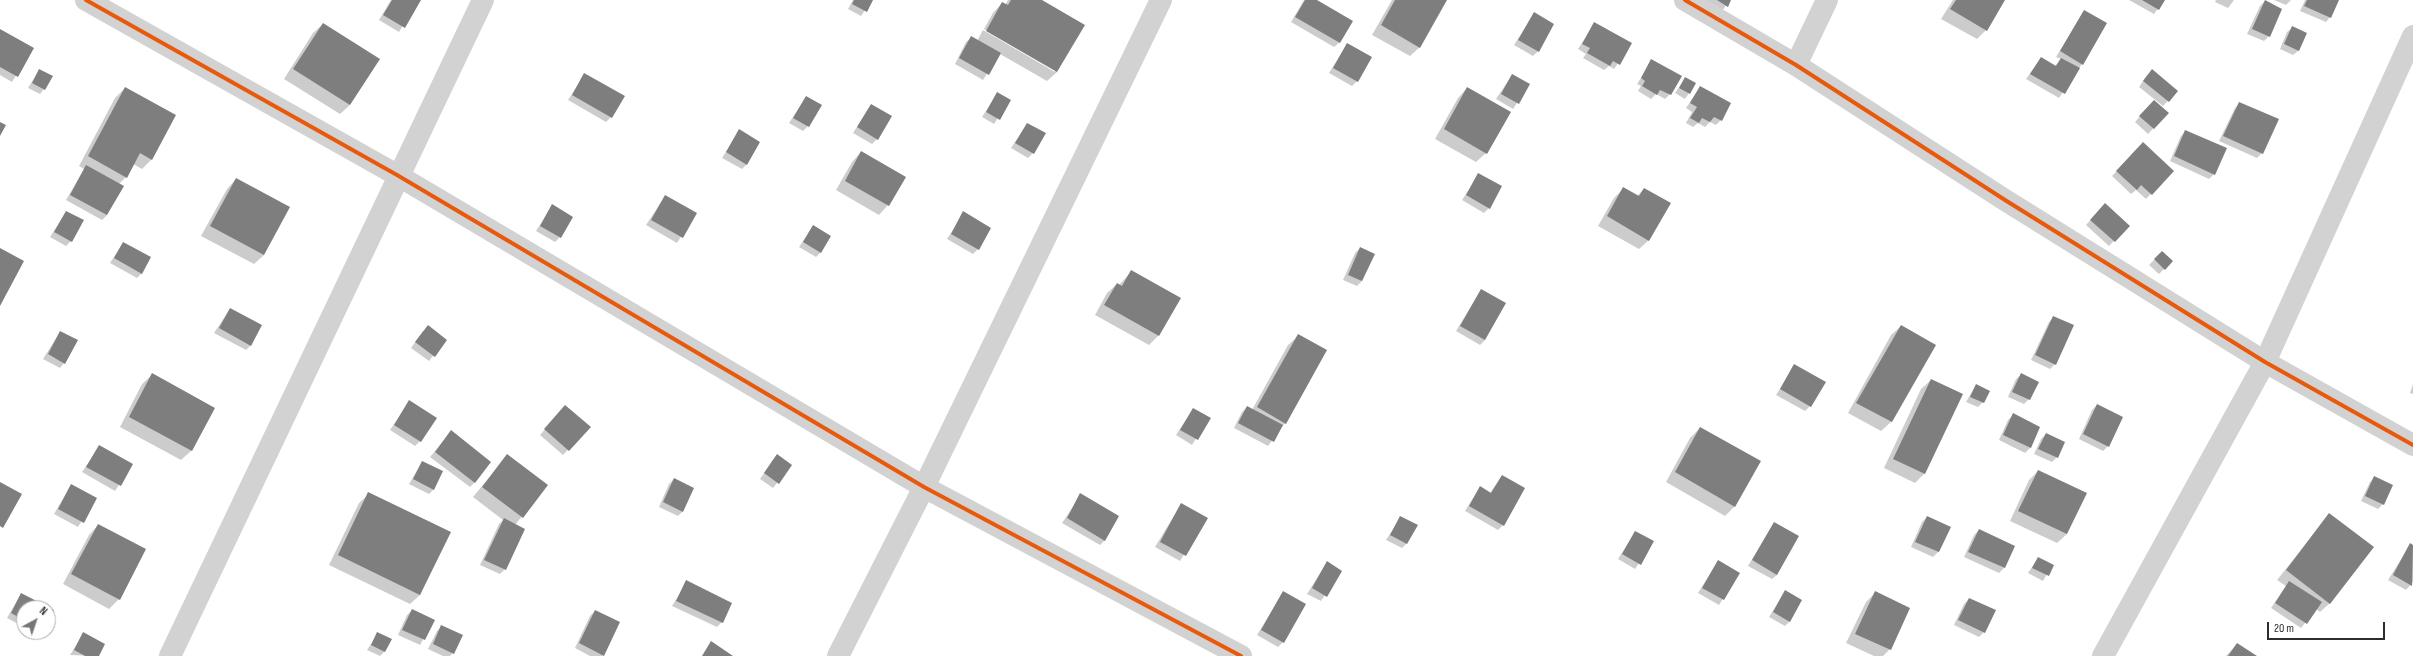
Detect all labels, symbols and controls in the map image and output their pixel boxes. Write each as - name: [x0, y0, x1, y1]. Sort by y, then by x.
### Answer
- north arrow: [16, 600, 56, 640]
- text: N: [37, 604, 50, 618]
- scale bar: [2269, 614, 2387, 640]
- text: 20 m: [2274, 621, 2294, 636]

